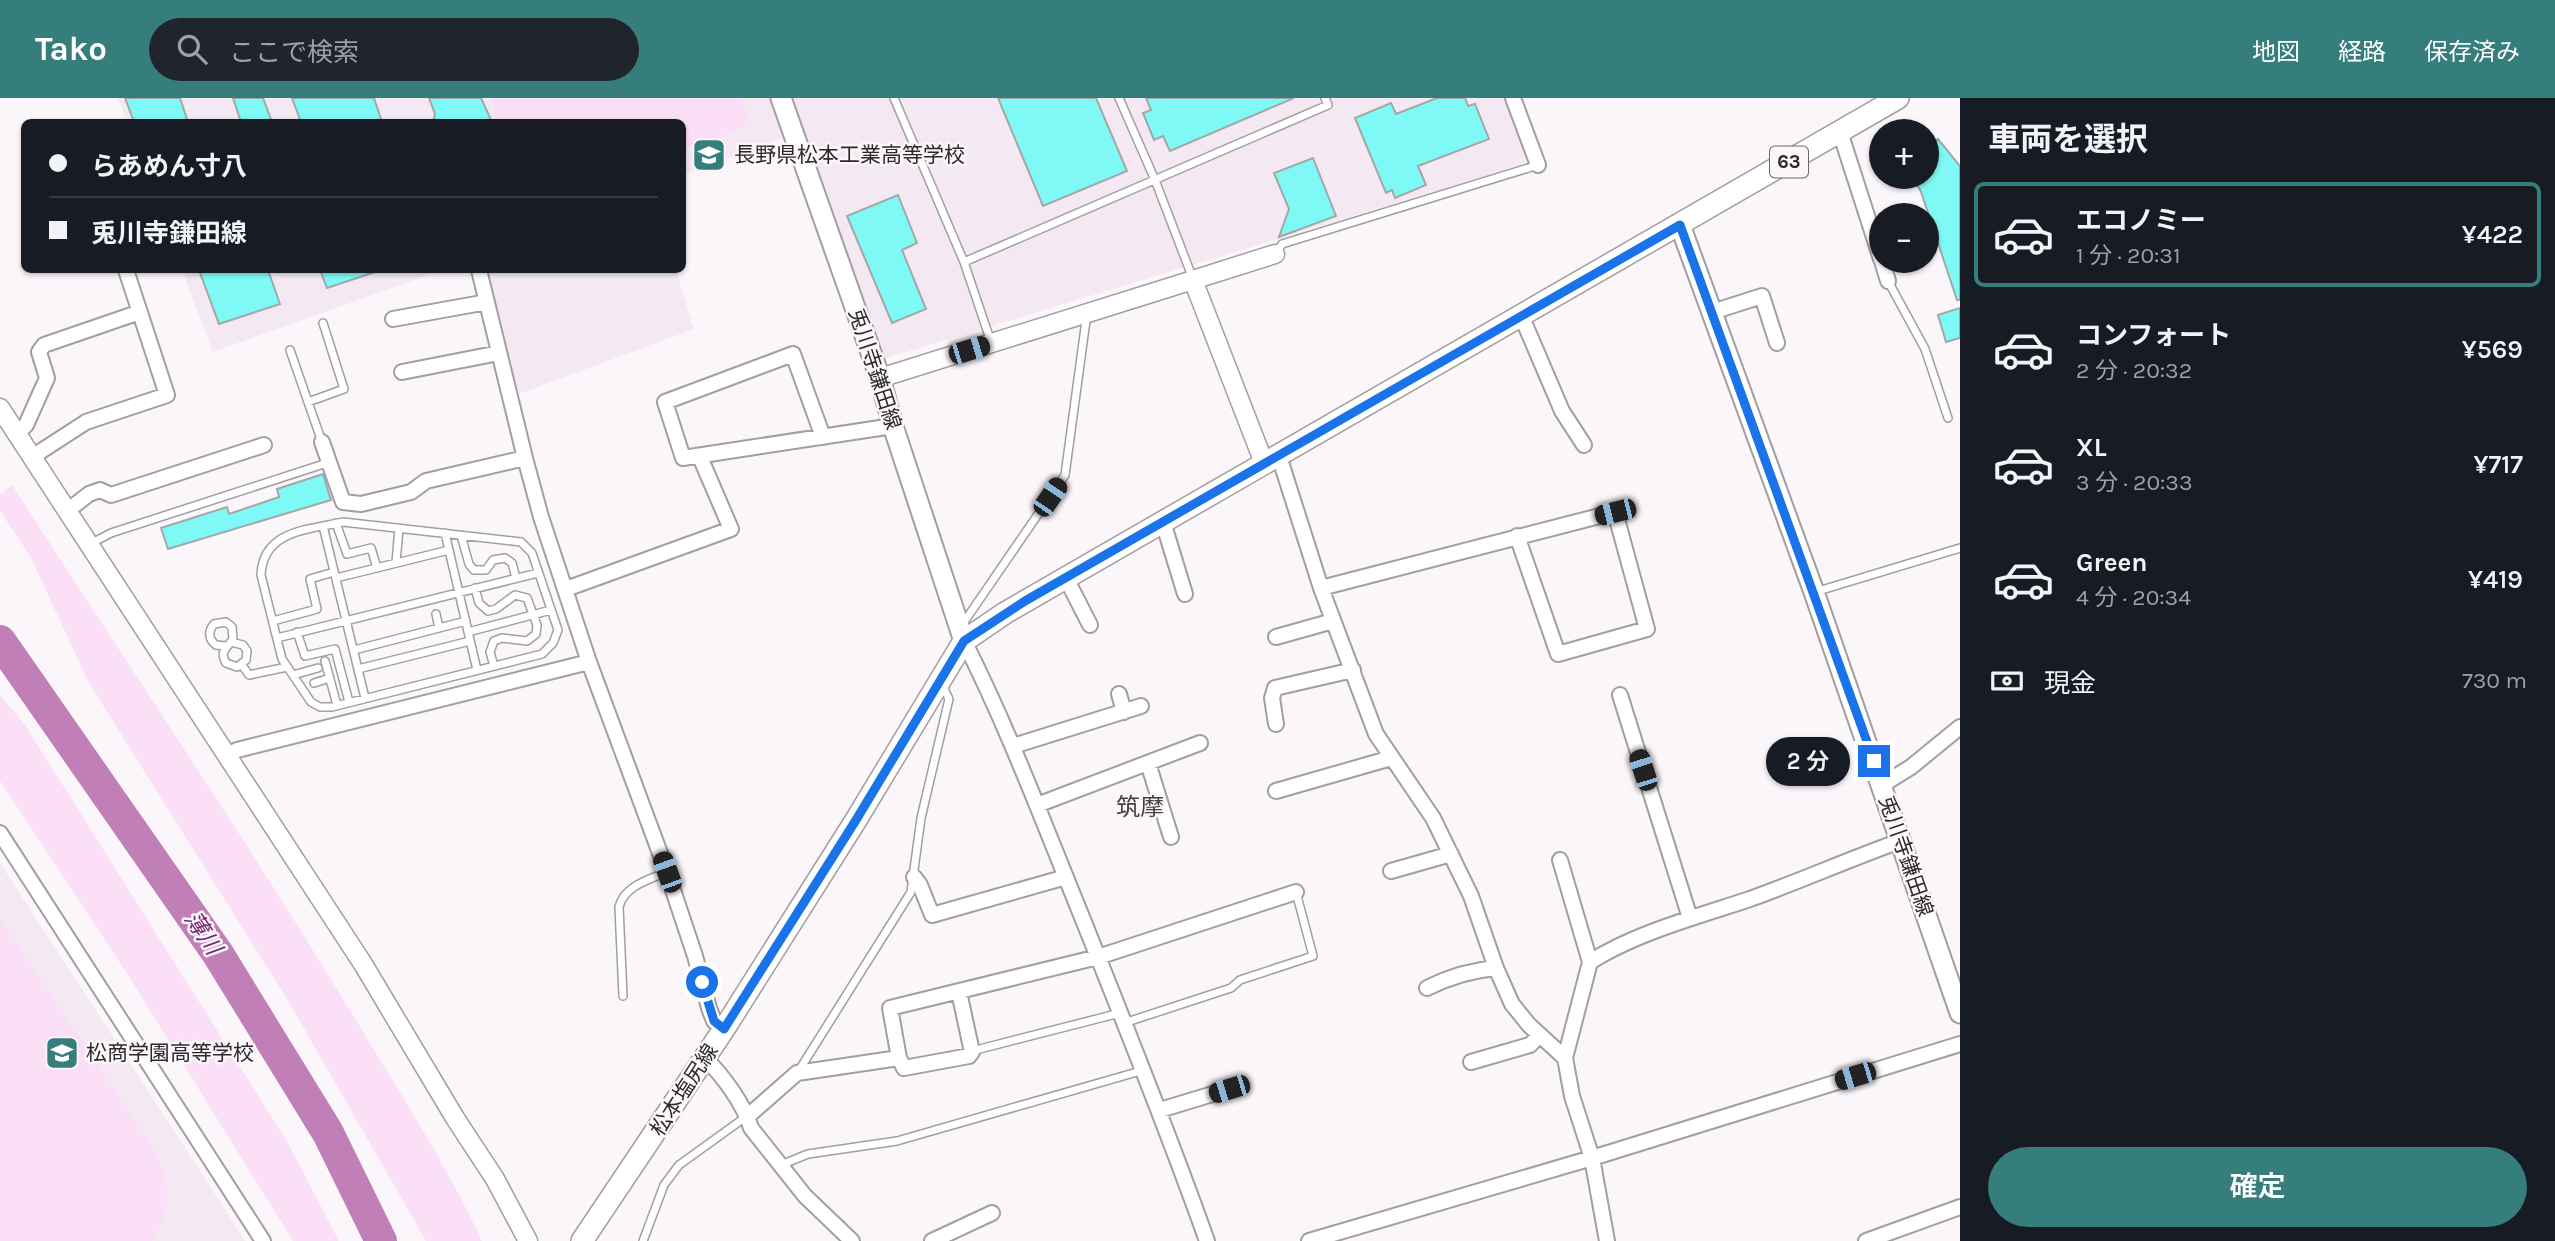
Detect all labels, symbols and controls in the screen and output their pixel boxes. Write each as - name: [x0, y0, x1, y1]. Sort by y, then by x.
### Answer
- search box: [149, 18, 639, 81]
- text: Tako: [35, 30, 107, 68]
- icon: search: [173, 30, 211, 68]
- text: ここで検索: [229, 37, 359, 68]
- text: 地図: [2252, 38, 2300, 66]
- text: 経路: [2338, 38, 2386, 66]
- text: 保存済み: [2424, 38, 2520, 66]
- map controls: [1869, 119, 1939, 273]
- button: +: [1869, 119, 1939, 189]
- text: 車両を選択: [1988, 121, 2148, 158]
- school or university icon: 長野県松本工業高等学校: [690, 136, 728, 174]
- place label: 長野県松本工業高等学校: [734, 143, 965, 167]
- road number: 63: [1770, 146, 1808, 178]
- text: らあめん寸八: [91, 151, 247, 182]
- button: −: [1869, 203, 1939, 273]
- icon: car: [1992, 203, 2055, 266]
- text: エコノミー: [2076, 205, 2206, 236]
- text: 兎川寺鎌田線: [91, 218, 247, 249]
- text: ¥422: [2462, 219, 2523, 250]
- text: 1 分 · 20:31: [2076, 242, 2181, 269]
- street label: 兎川寺鎌田線: [844, 305, 906, 433]
- icon: car: [1992, 318, 2055, 381]
- text: コンフォート: [2076, 320, 2231, 351]
- car: [946, 334, 993, 366]
- text: ¥569: [2462, 334, 2523, 365]
- text: 2 分 · 20:32: [2076, 357, 2192, 384]
- text: XL: [2076, 432, 2107, 463]
- icon: car: [1992, 433, 2055, 496]
- text: ¥717: [2473, 449, 2523, 480]
- text: 3 分 · 20:33: [2076, 469, 2193, 496]
- car: [1030, 474, 1071, 520]
- car: [1593, 497, 1638, 527]
- text: Green: [2076, 547, 2148, 578]
- icon: car: [1992, 548, 2055, 611]
- text: ¥419: [2468, 564, 2523, 595]
- text: 4 分 · 20:34: [2076, 584, 2191, 611]
- icon: cash: [1988, 662, 2026, 700]
- text: 730 m: [2462, 667, 2527, 694]
- text: 現金: [2044, 668, 2096, 699]
- callout: 2 分: [1766, 736, 1850, 786]
- route end: [1858, 745, 1890, 777]
- car: [1627, 747, 1660, 793]
- text: 2 分: [1787, 748, 1829, 775]
- district label: 筑摩: [1116, 793, 1164, 821]
- street label: 兎川寺鎌田線: [1874, 793, 1938, 919]
- car: [650, 849, 685, 895]
- water label: 薄川: [179, 906, 229, 962]
- route start: [686, 966, 718, 998]
- school or university icon: 松商学園高等学校: [43, 1034, 81, 1072]
- street label: 松本塩尻線: [645, 1039, 723, 1141]
- place label: 松商学園高等学校: [86, 1041, 254, 1065]
- car: [1832, 1060, 1879, 1092]
- car: [1206, 1073, 1253, 1105]
- button: 確定: [1988, 1147, 2527, 1227]

